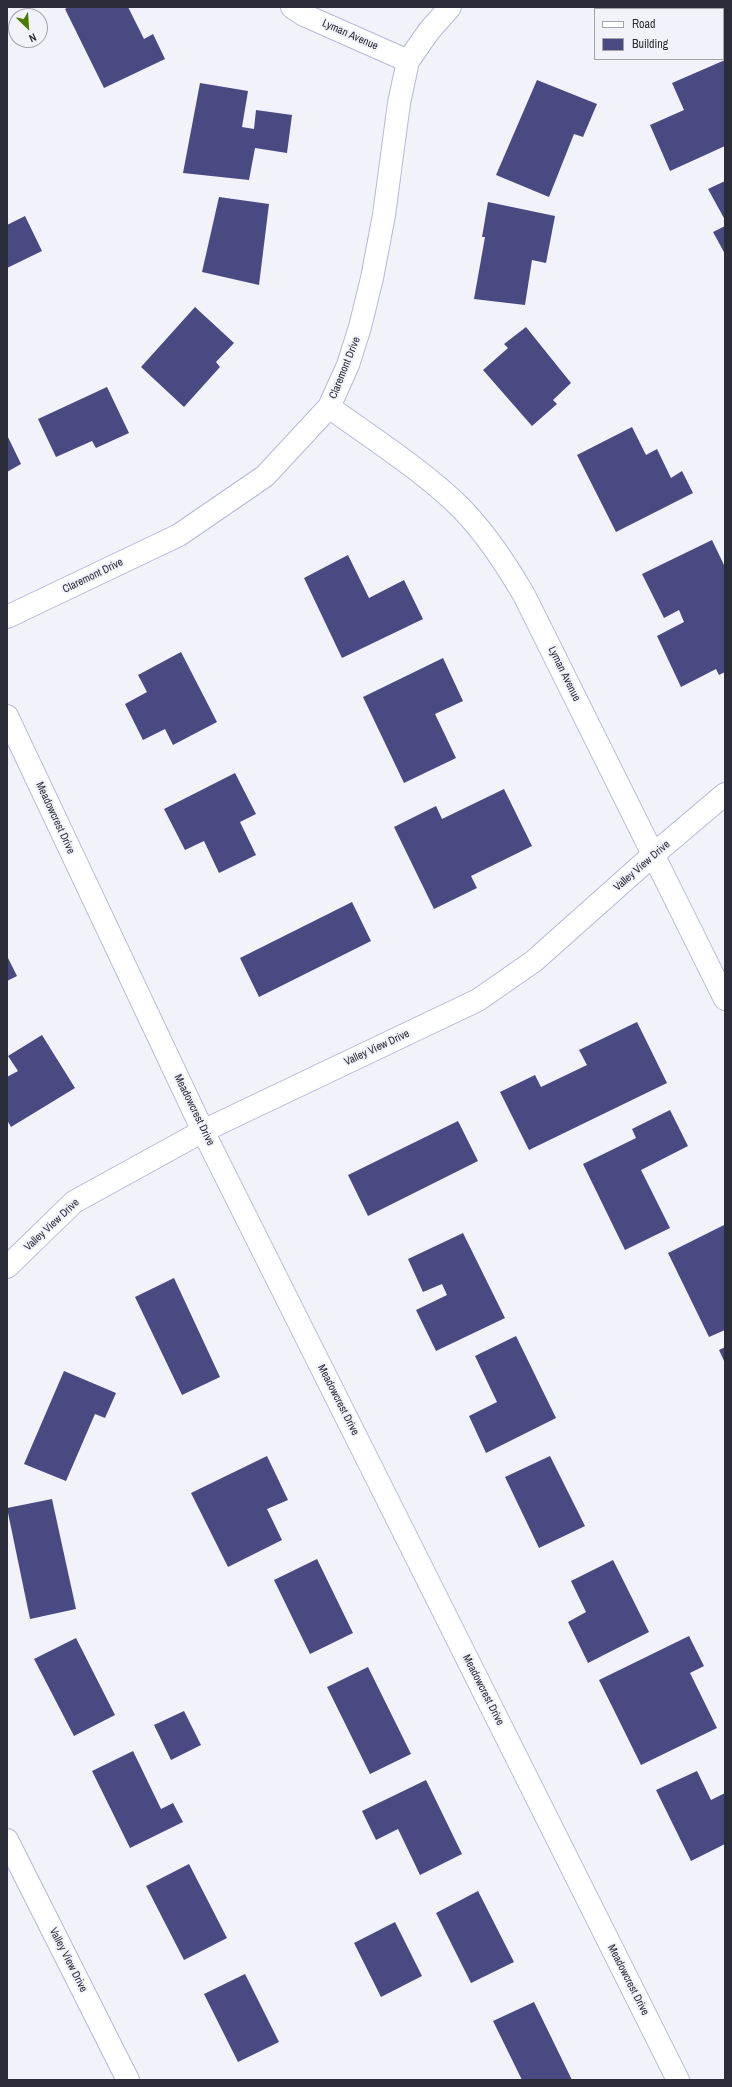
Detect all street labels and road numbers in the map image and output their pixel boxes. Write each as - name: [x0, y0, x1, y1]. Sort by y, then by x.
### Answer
- street label: Lyman Avenue: [320, 17, 380, 53]
- street label: Claremont Drive: [327, 335, 363, 401]
- street label: Claremont Drive: [61, 556, 125, 596]
- street label: Lyman Avenue: [545, 644, 583, 704]
- street label: Meadowcrest Drive: [33, 780, 77, 856]
- street label: Valley View Drive: [611, 838, 673, 894]
- street label: Valley View Drive: [342, 1027, 412, 1069]
- street label: Meadowcrest Drive: [171, 1072, 217, 1148]
- street label: Valley View Drive: [22, 1196, 82, 1254]
- street label: Meadowcrest Drive: [314, 1362, 362, 1438]
- street label: Meadowcrest Drive: [459, 1652, 507, 1728]
- street label: Valley View Drive: [46, 1926, 90, 1994]
- street label: Meadowcrest Drive: [604, 1942, 652, 2018]

